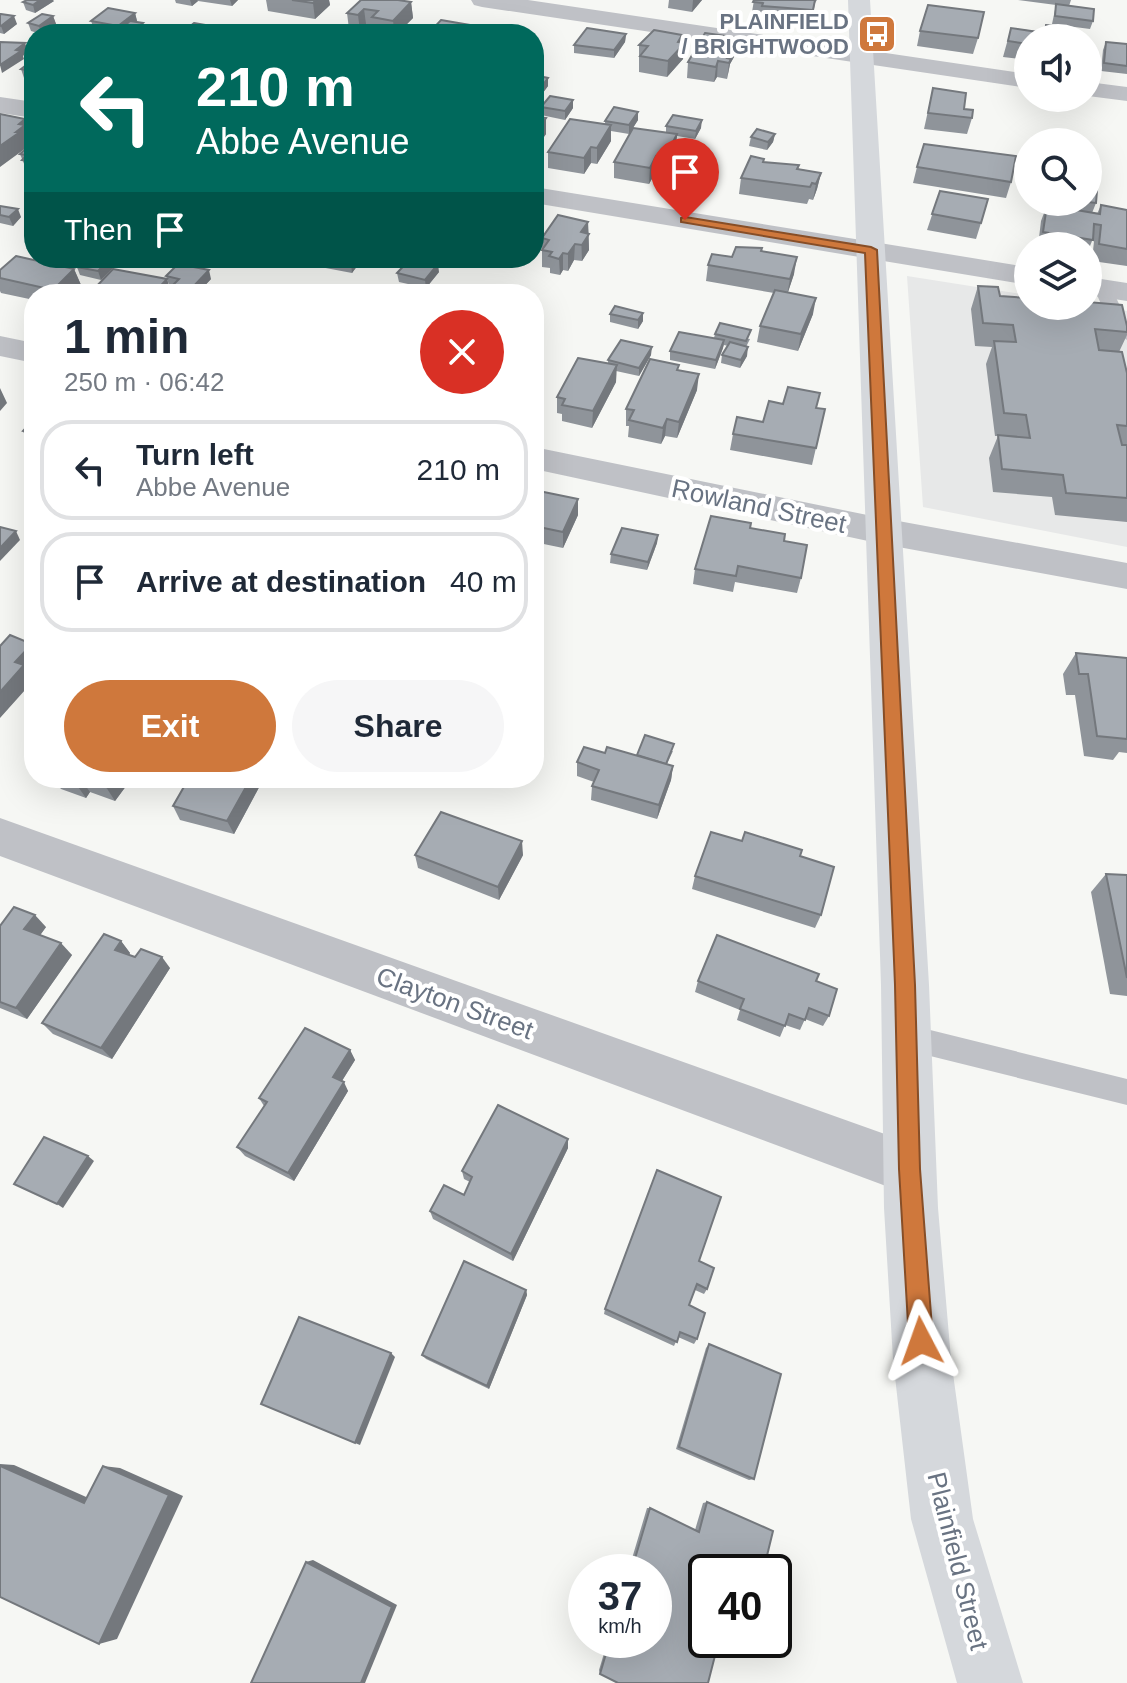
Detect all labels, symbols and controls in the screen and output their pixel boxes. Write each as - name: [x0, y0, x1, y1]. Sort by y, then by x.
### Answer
- place label: PLAINFIELD / BRIGHTWOOD: [682, 9, 849, 59]
- bus stop icon: PLAINFIELD / BRIGHTWOOD: [856, 13, 898, 55]
- map controls: [1014, 24, 1102, 320]
- button: sound: [1014, 24, 1102, 112]
- text: 210 m: [196, 55, 355, 118]
- icon: left: [64, 56, 168, 160]
- text: Abbe Avenue: [196, 121, 410, 162]
- button: search: [1014, 128, 1102, 216]
- pin: [651, 138, 719, 220]
- icon: arrive: [663, 150, 707, 194]
- icon: arrive: [148, 208, 192, 252]
- text: Then: [64, 213, 132, 246]
- button: layers: [1014, 232, 1102, 320]
- text: 1 min: [64, 310, 189, 363]
- button: close: [420, 310, 504, 394]
- text: 250 m · 06:42: [64, 367, 224, 397]
- text: Turn left: [136, 438, 254, 471]
- icon: left: [68, 448, 112, 492]
- text: 210 m: [417, 453, 500, 486]
- text: Abbe Avenue: [136, 472, 290, 502]
- street label: Rowland Street: [669, 473, 850, 539]
- icon: arrive: [68, 560, 112, 604]
- text: Arrive at destination: [136, 565, 426, 598]
- text: 40 m: [450, 565, 517, 598]
- button: Exit: [64, 680, 276, 772]
- button: Share: [292, 680, 504, 772]
- street label: Clayton Street: [372, 961, 538, 1046]
- position arrow: [879, 1299, 963, 1383]
- street label: Plainfield Street: [921, 1469, 995, 1654]
- speed limit sign: 40: [688, 1554, 792, 1658]
- text: 37: [598, 1574, 642, 1618]
- text: km/h: [598, 1615, 642, 1637]

